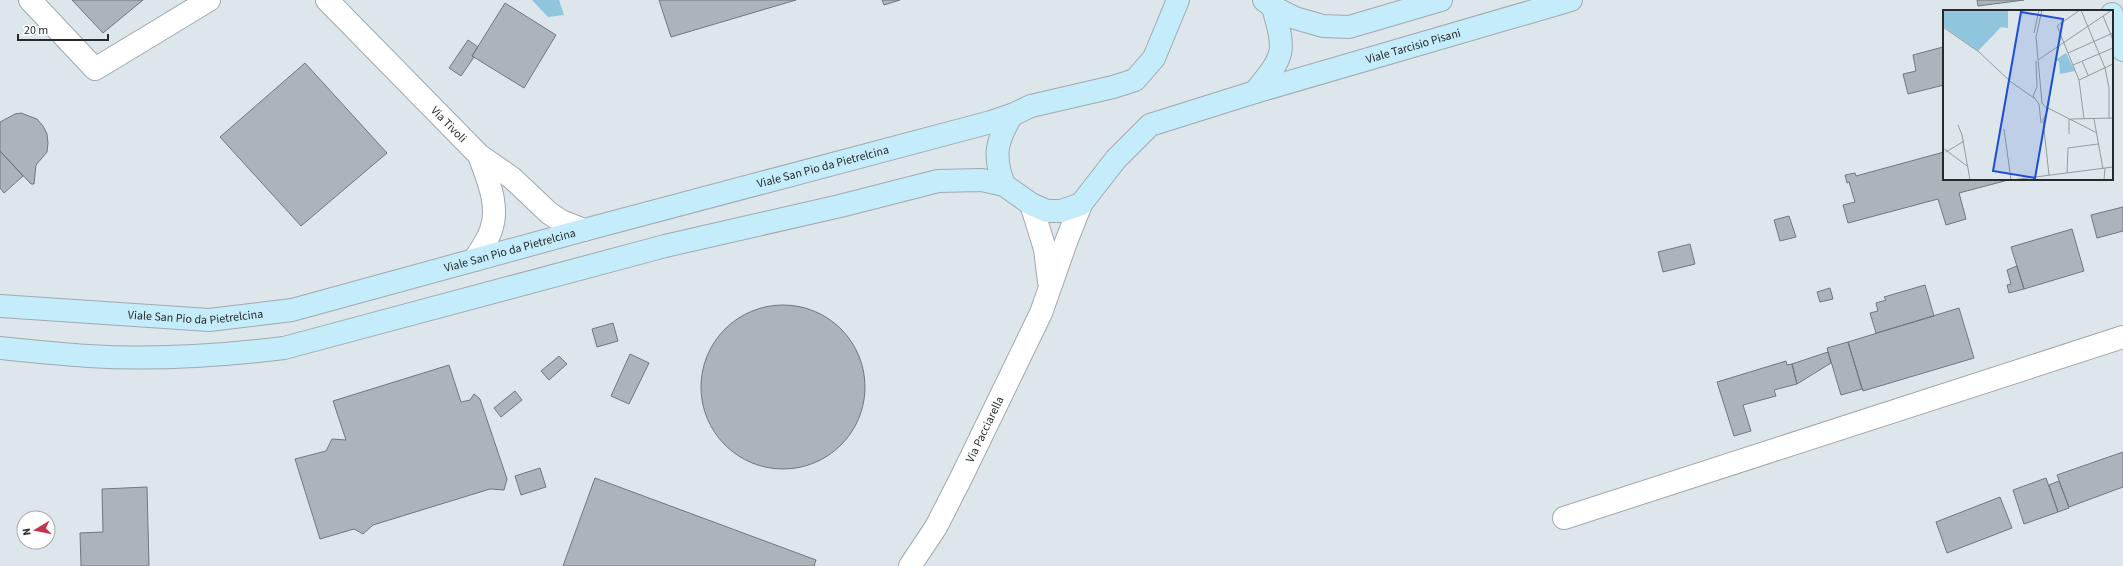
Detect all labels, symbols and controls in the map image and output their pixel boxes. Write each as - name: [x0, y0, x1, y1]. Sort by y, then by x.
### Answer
- inset map: [1943, 10, 2113, 180]
- scale bar: [18, 16, 108, 42]
- text: 20 m: [24, 22, 48, 39]
- street label: Viale Tarcisio Pisani: [1364, 25, 1463, 68]
- street label: Via Tivoli: [427, 103, 470, 147]
- street label: Viale San Pio da Pietrelcina: [755, 141, 891, 193]
- street label: Viale San Pio da Pietrelcina: [442, 225, 578, 277]
- street label: Viale San Pio da Pietrelcina: [127, 306, 264, 329]
- street label: Via Pacciarella: [962, 393, 1008, 466]
- north arrow: [16, 510, 56, 550]
- text: N: [19, 527, 35, 537]

